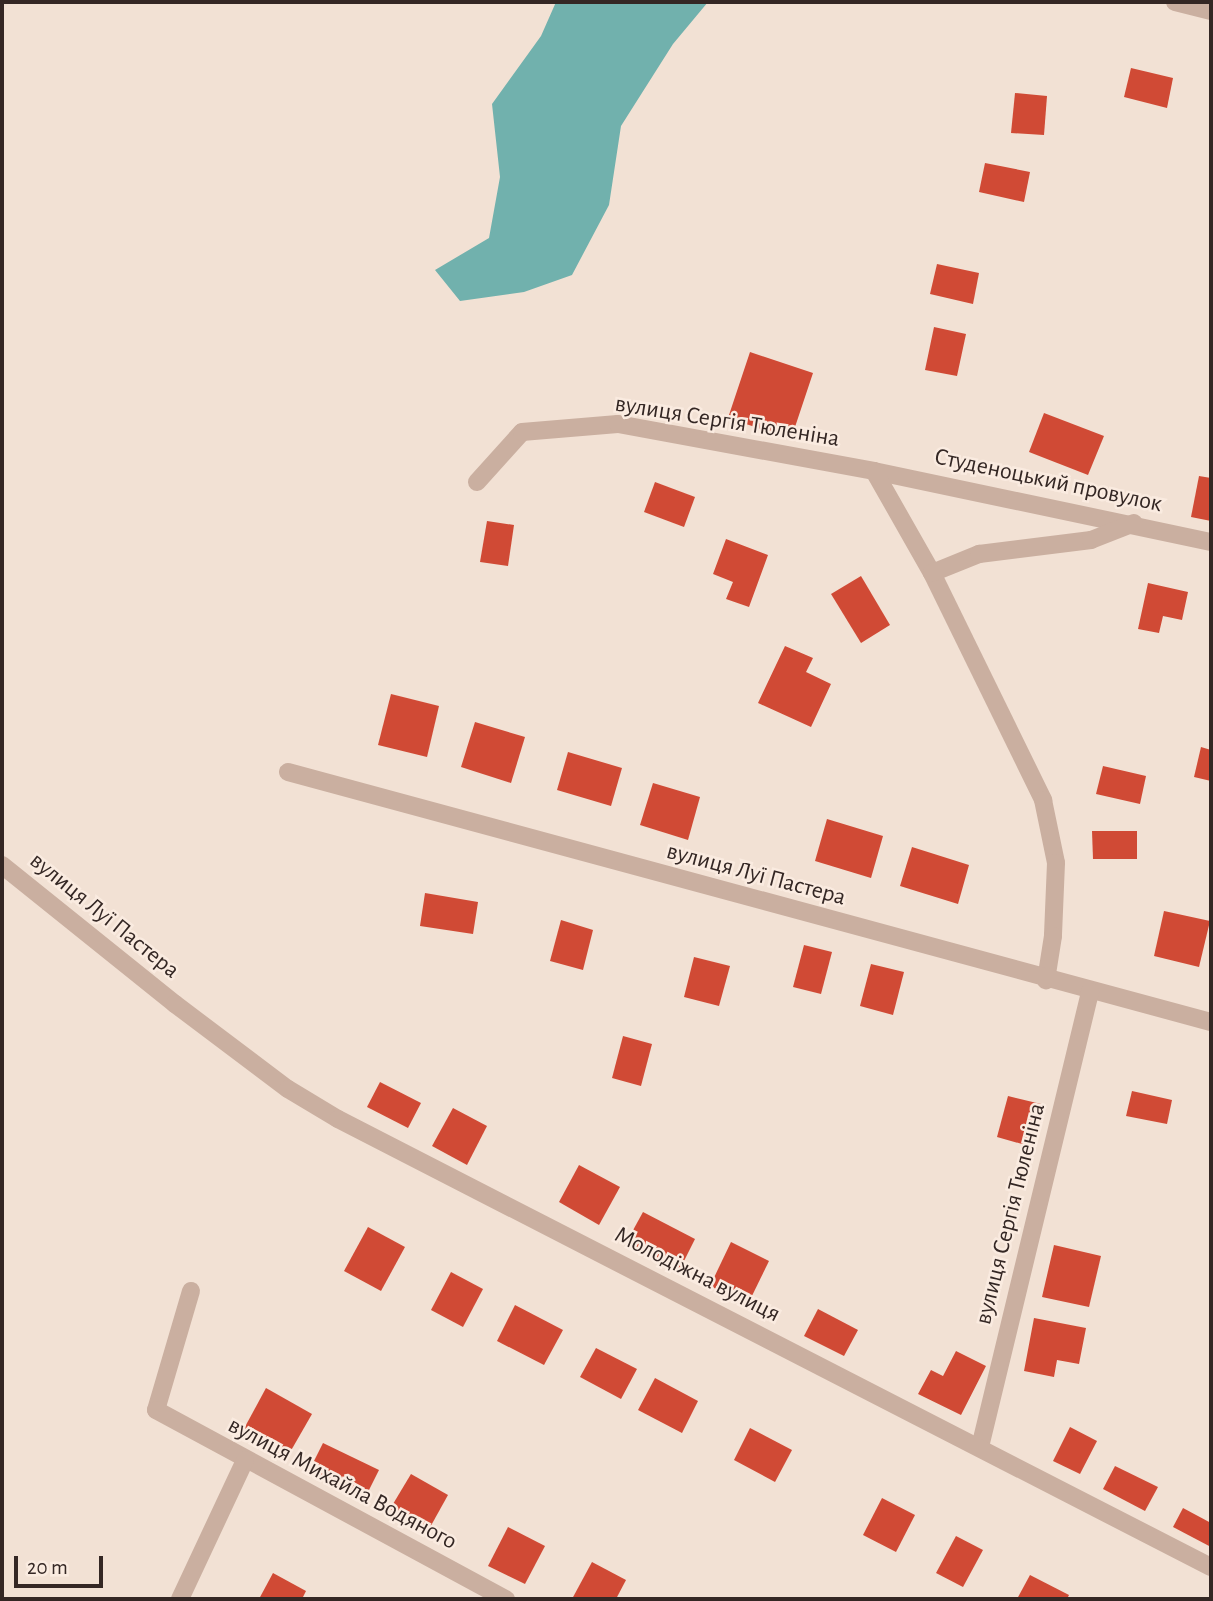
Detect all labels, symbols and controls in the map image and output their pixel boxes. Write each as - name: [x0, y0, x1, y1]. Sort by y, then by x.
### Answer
- street label: вулиця Сергія Тюленіна: [613, 390, 841, 454]
- street label: Студеноцький провулок: [931, 443, 1165, 519]
- street label: вулиця Луї Пастера: [663, 837, 849, 913]
- street label: вулиця Луї Пастера: [23, 847, 185, 985]
- street label: вулиця Сергія Тюленіна: [970, 1100, 1052, 1328]
- street label: Молодіжна вулиця: [609, 1221, 785, 1329]
- street label: вулиця Михайла Водяного: [223, 1411, 461, 1557]
- scale bar: [18, 1542, 107, 1586]
- text: 20 m: [27, 1557, 68, 1578]

